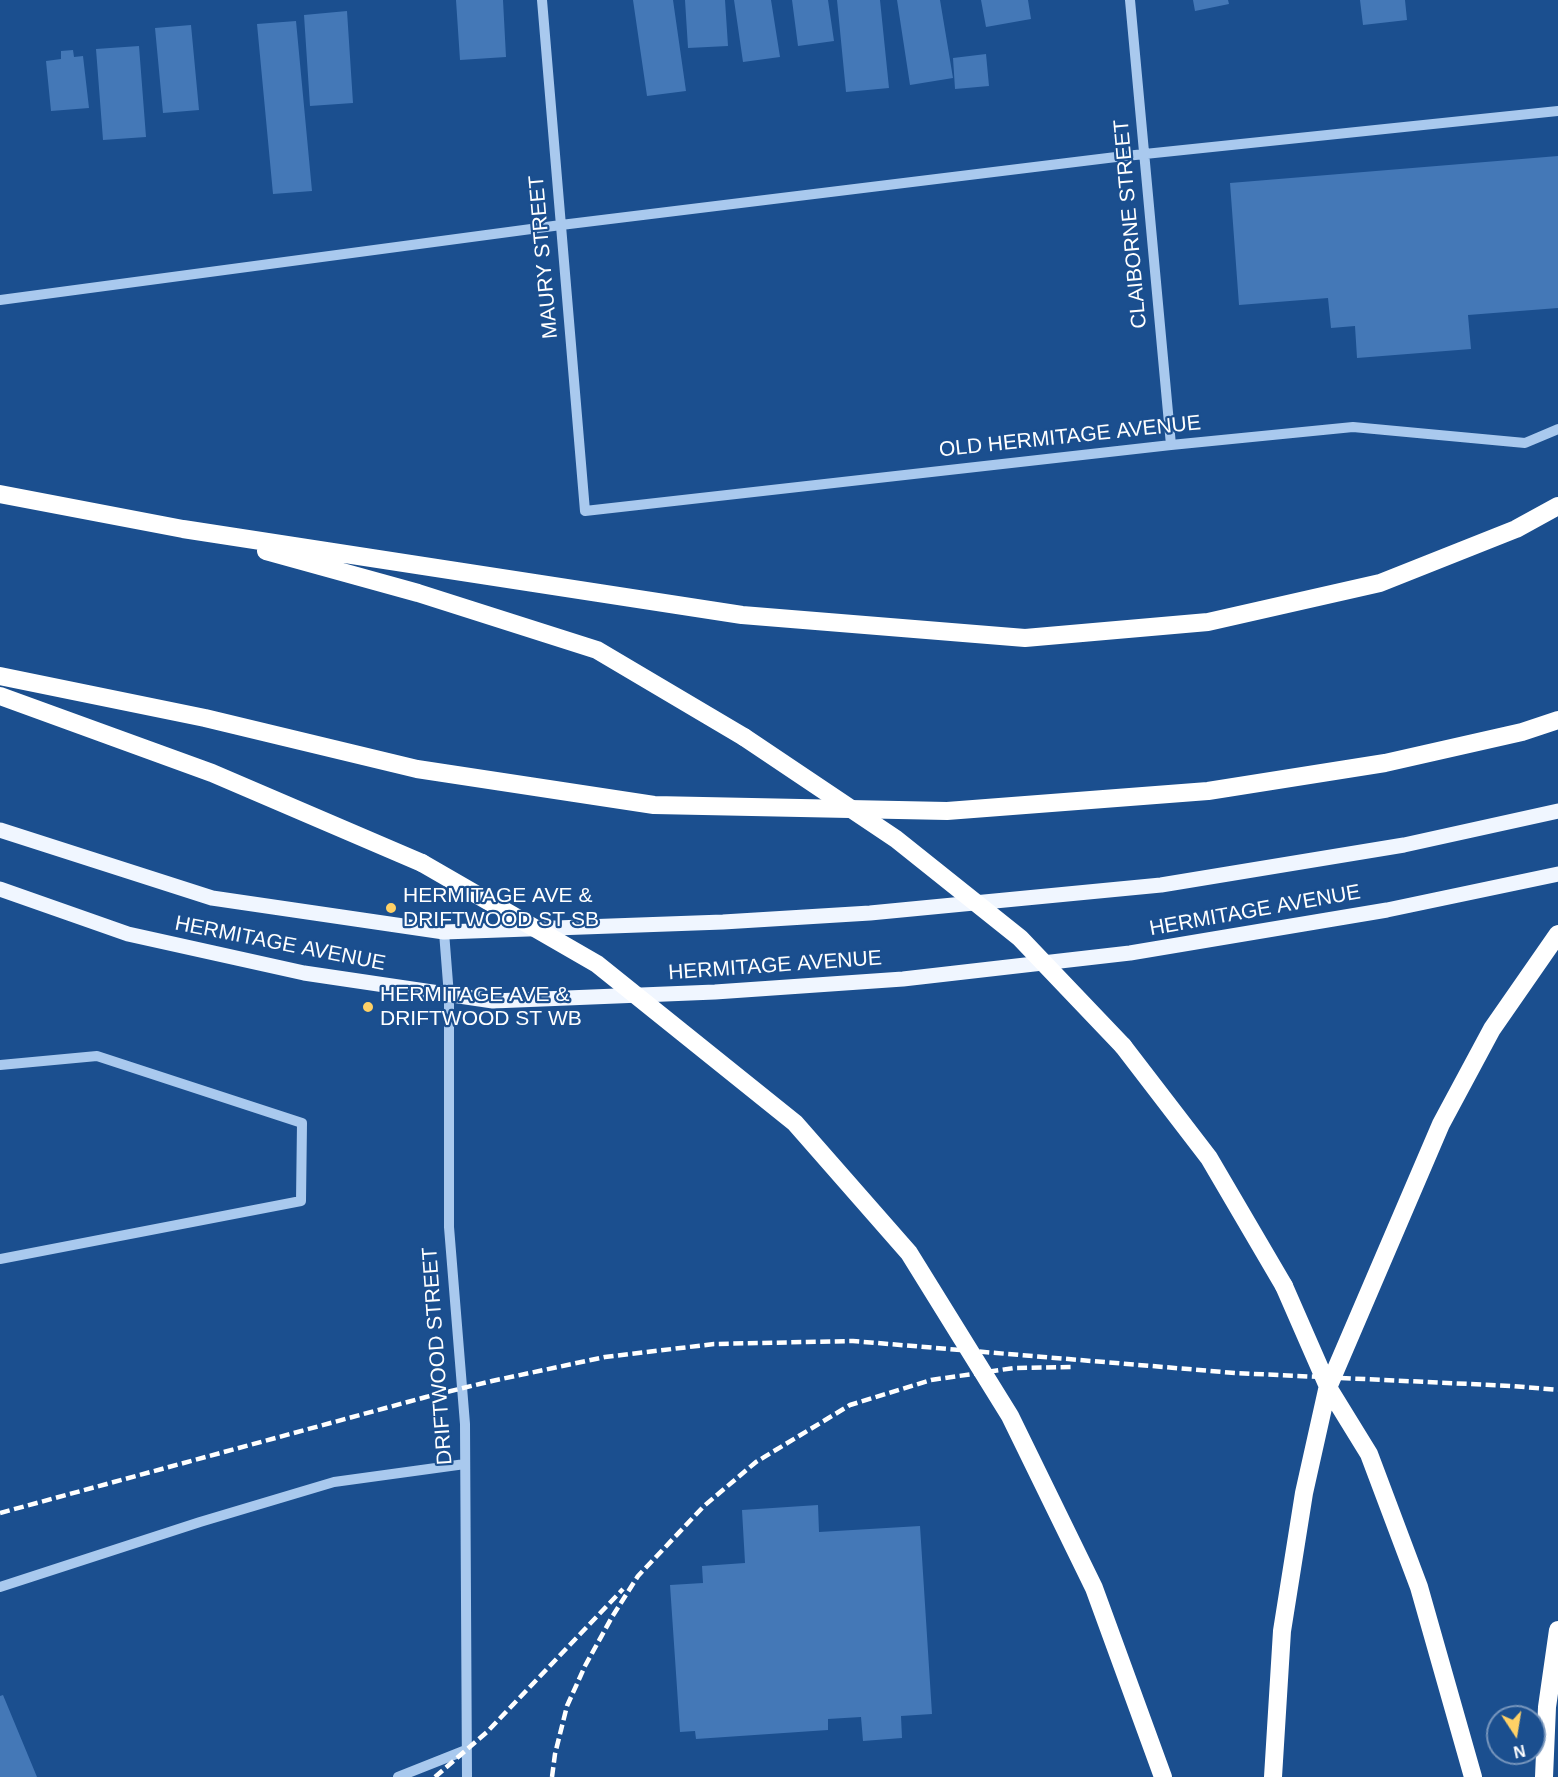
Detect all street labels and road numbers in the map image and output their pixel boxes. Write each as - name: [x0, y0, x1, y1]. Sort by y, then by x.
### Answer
- street label: CLAIBORNE STREET: [1109, 118, 1153, 330]
- street label: MAURY STREET: [524, 174, 564, 340]
- street label: OLD HERMITAGE AVENUE: [938, 411, 1202, 463]
- street label: HERMITAGE AVENUE: [1147, 880, 1363, 942]
- street label: HERMITAGE AVENUE: [173, 911, 387, 977]
- street label: HERMITAGE AVENUE: [667, 946, 883, 986]
- street label: DRIFTWOOD STREET: [418, 1246, 458, 1466]

